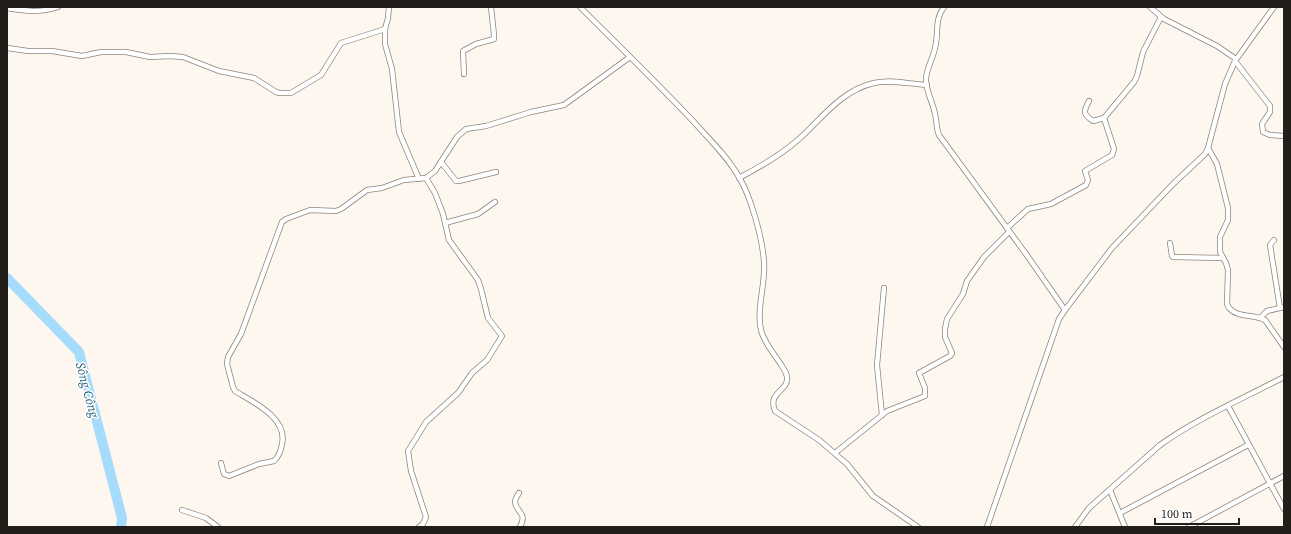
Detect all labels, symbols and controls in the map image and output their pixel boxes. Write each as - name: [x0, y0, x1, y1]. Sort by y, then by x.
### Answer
- water label: Sông Công: [72, 360, 103, 420]
- scale bar: [1155, 500, 1239, 526]
- text: 100 m: [1161, 506, 1193, 522]

